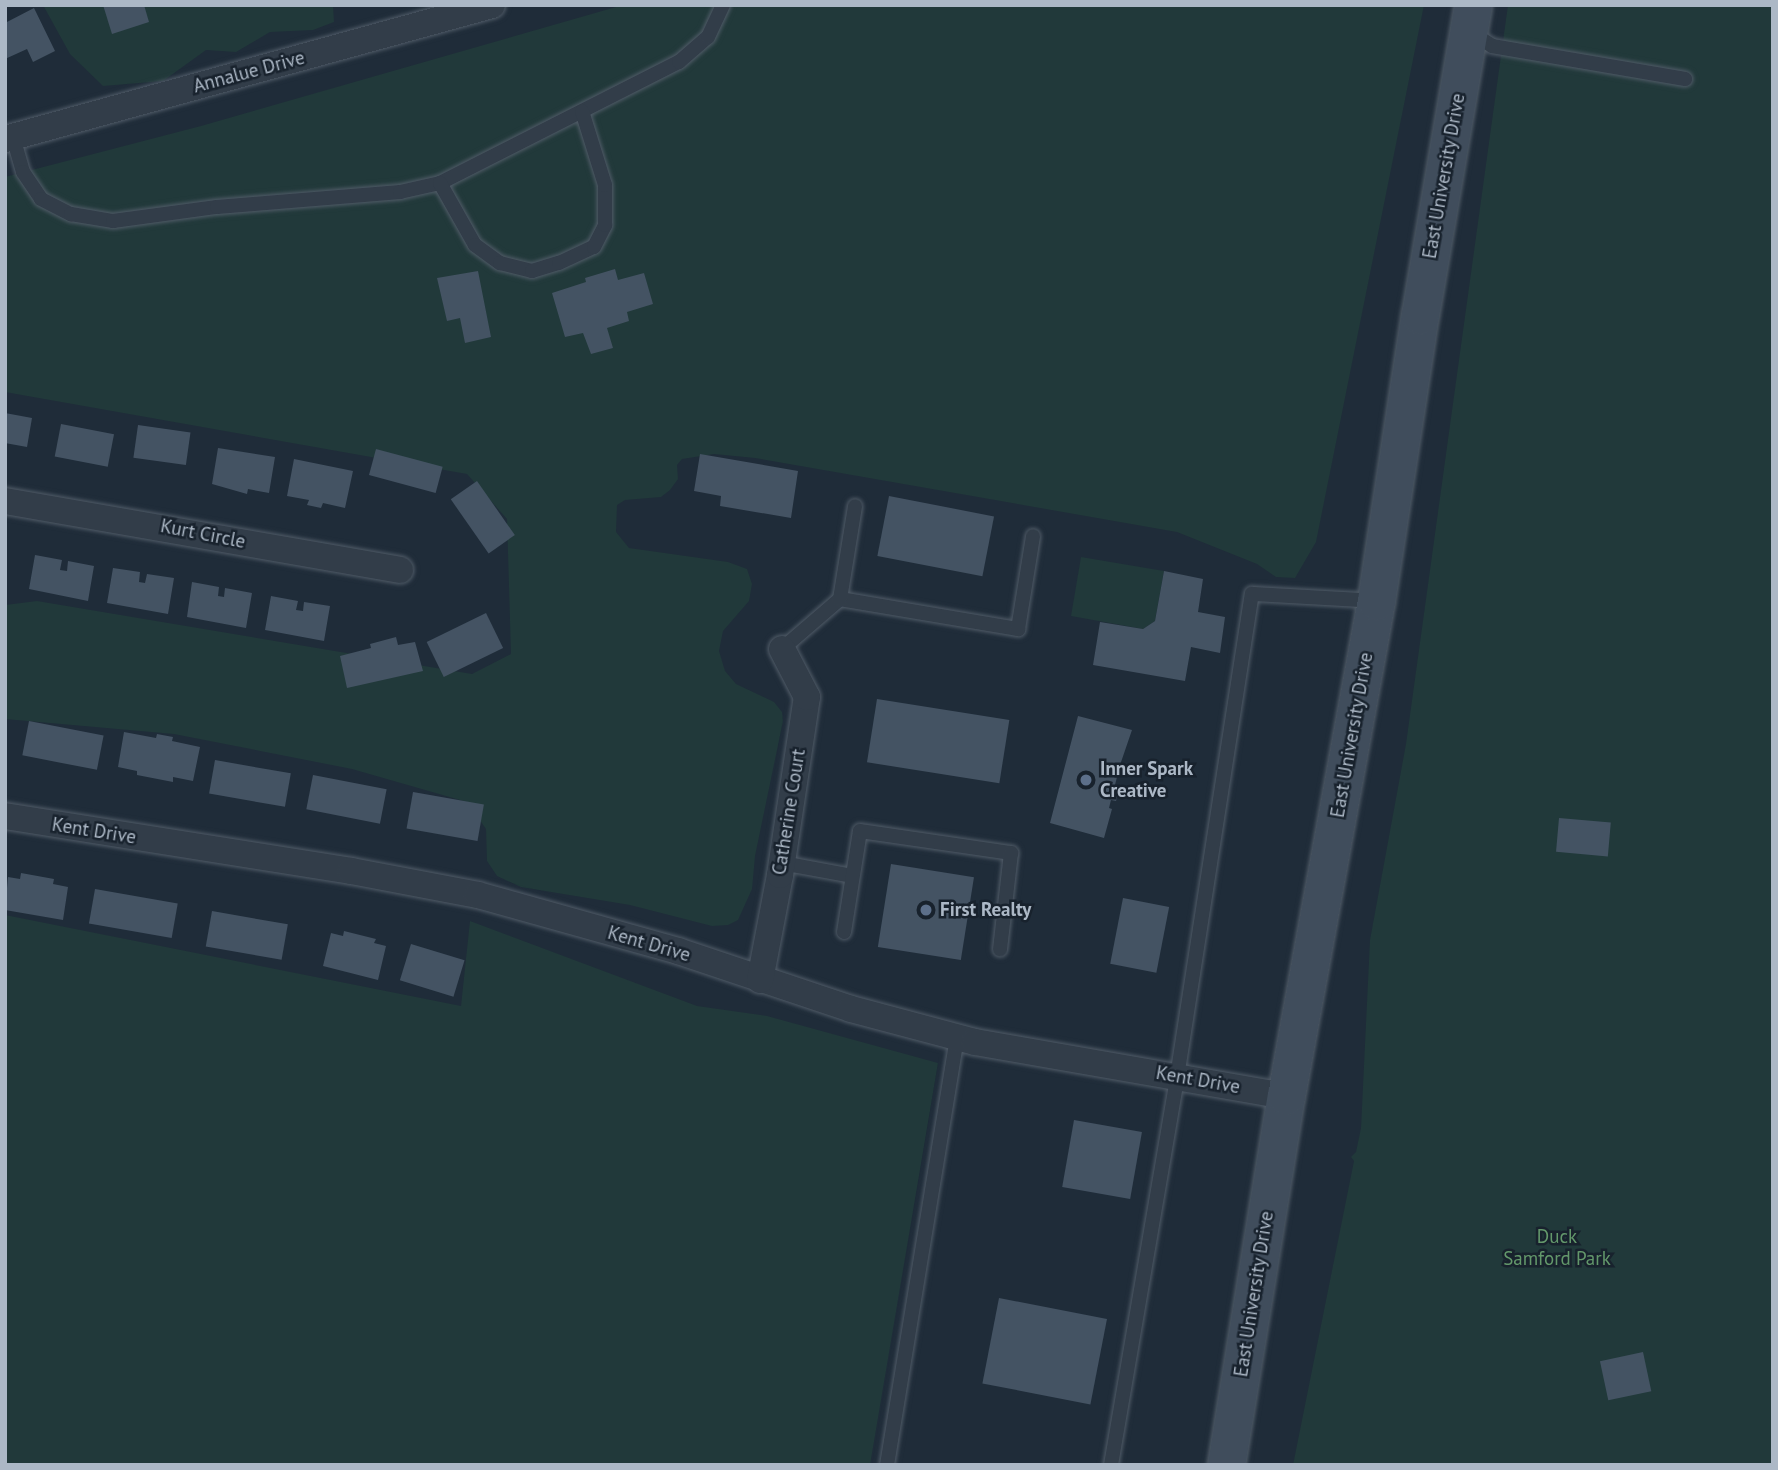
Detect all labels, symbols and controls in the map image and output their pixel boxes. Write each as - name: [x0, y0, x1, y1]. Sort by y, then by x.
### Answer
- street label: Annalue Drive: [191, 46, 307, 98]
- street label: East University Drive: [1418, 91, 1470, 261]
- street label: Kurt Circle: [159, 515, 247, 553]
- street label: East University Drive: [1326, 650, 1378, 820]
- street label: Catherine Court: [768, 747, 810, 877]
- place label: Inner Spark Creative: [1100, 758, 1193, 802]
- marker: Inner Spark Creative: [1078, 772, 1094, 788]
- street label: Kent Drive: [50, 813, 138, 849]
- place label: First Realty: [940, 899, 1031, 921]
- marker: First Realty: [918, 902, 934, 918]
- street label: Kent Drive: [605, 921, 693, 967]
- street label: Kent Drive: [1154, 1061, 1242, 1099]
- street label: East University Drive: [1230, 1209, 1278, 1379]
- park label: Duck Samford Park: [1503, 1226, 1611, 1270]

